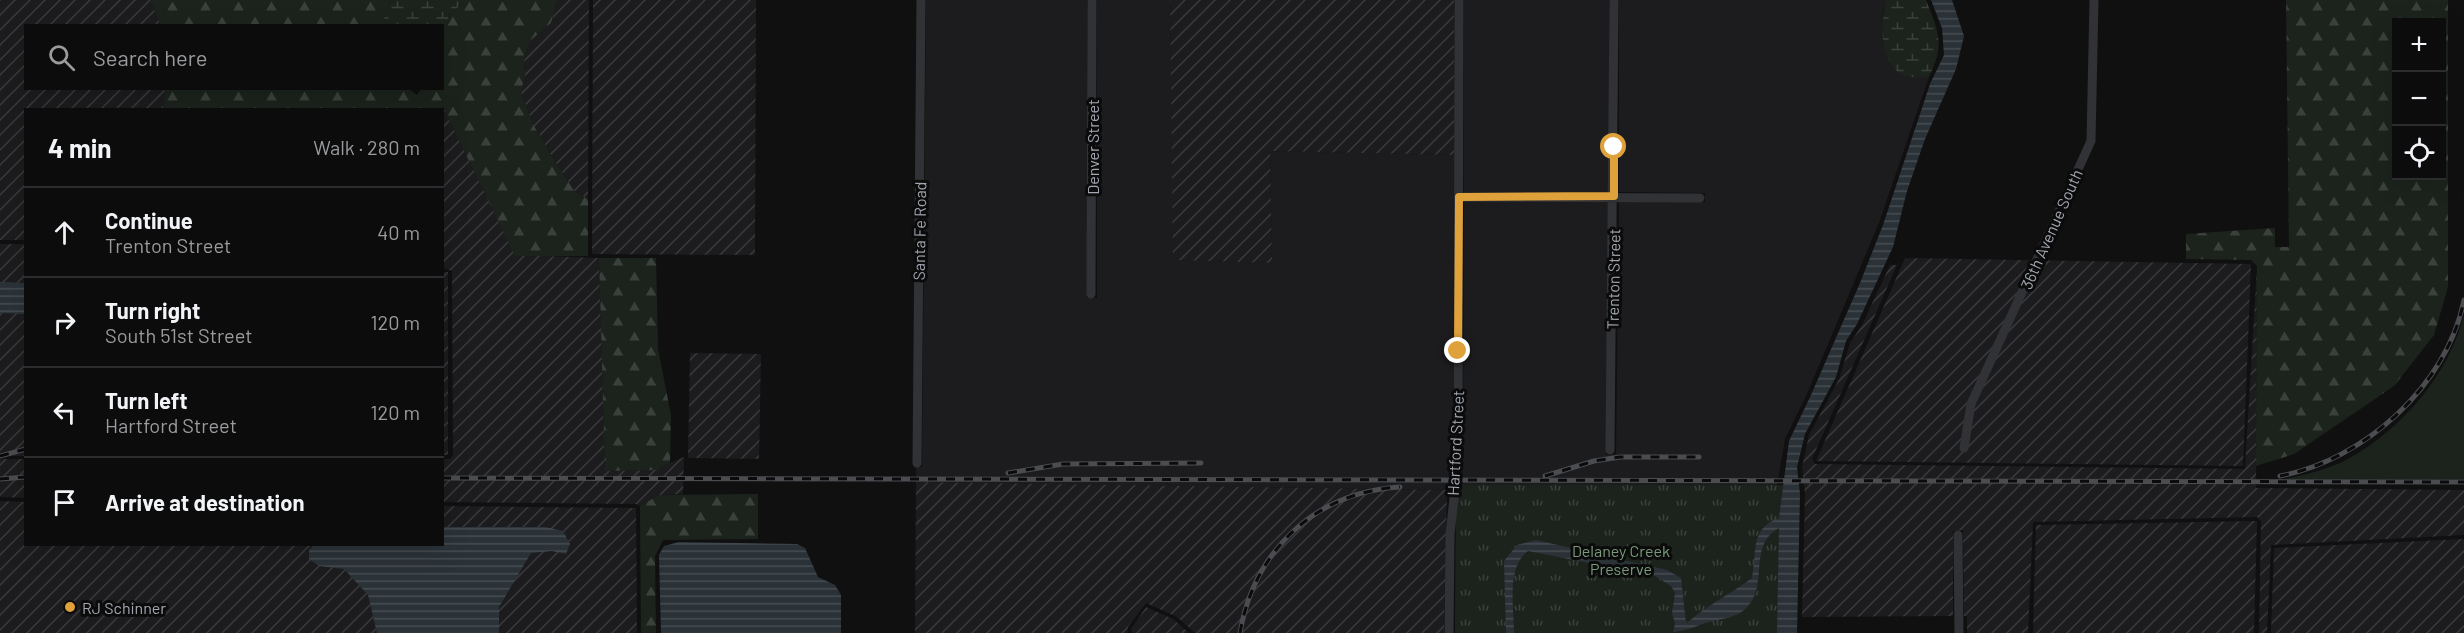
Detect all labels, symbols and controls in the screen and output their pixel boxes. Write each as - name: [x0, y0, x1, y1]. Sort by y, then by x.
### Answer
- map controls: [2392, 18, 2446, 180]
- button: +: [2392, 18, 2446, 72]
- search box: [24, 24, 444, 90]
- icon: search: [45, 41, 78, 74]
- text: Search here: [93, 44, 207, 70]
- button: −: [2392, 72, 2446, 126]
- street label: Denver Street: [1083, 99, 1102, 195]
- button: locate: [2392, 126, 2446, 180]
- text: 4 min: [48, 132, 112, 163]
- route start: [1600, 133, 1626, 159]
- text: Walk · 280 m: [313, 135, 420, 159]
- street label: 36th Avenue South: [2016, 166, 2086, 292]
- street label: Santa Fe Road: [909, 181, 929, 281]
- text: Continue: [105, 207, 193, 233]
- icon: ahead: [48, 216, 81, 249]
- text: 40 m: [377, 220, 420, 244]
- street label: Trenton Street: [1603, 228, 1623, 330]
- text: Trenton Street: [105, 233, 231, 257]
- text: Turn right: [105, 297, 200, 323]
- icon: right: [48, 306, 81, 339]
- text: 120 m: [370, 310, 420, 334]
- text: South 51st Street: [105, 323, 253, 347]
- route end: [1444, 337, 1470, 363]
- text: Turn left: [105, 387, 188, 413]
- street label: Hartford Street: [1443, 390, 1467, 496]
- icon: left: [48, 396, 81, 429]
- text: 120 m: [370, 400, 420, 424]
- text: Hartford Street: [105, 413, 237, 437]
- icon: arrive: [48, 486, 81, 519]
- text: Arrive at destination: [105, 489, 304, 515]
- park label: Delaney Creek Preserve: [1572, 541, 1670, 578]
- place label: RJ Schinner: [82, 598, 166, 617]
- marker: RJ Schinner: [63, 600, 77, 614]

